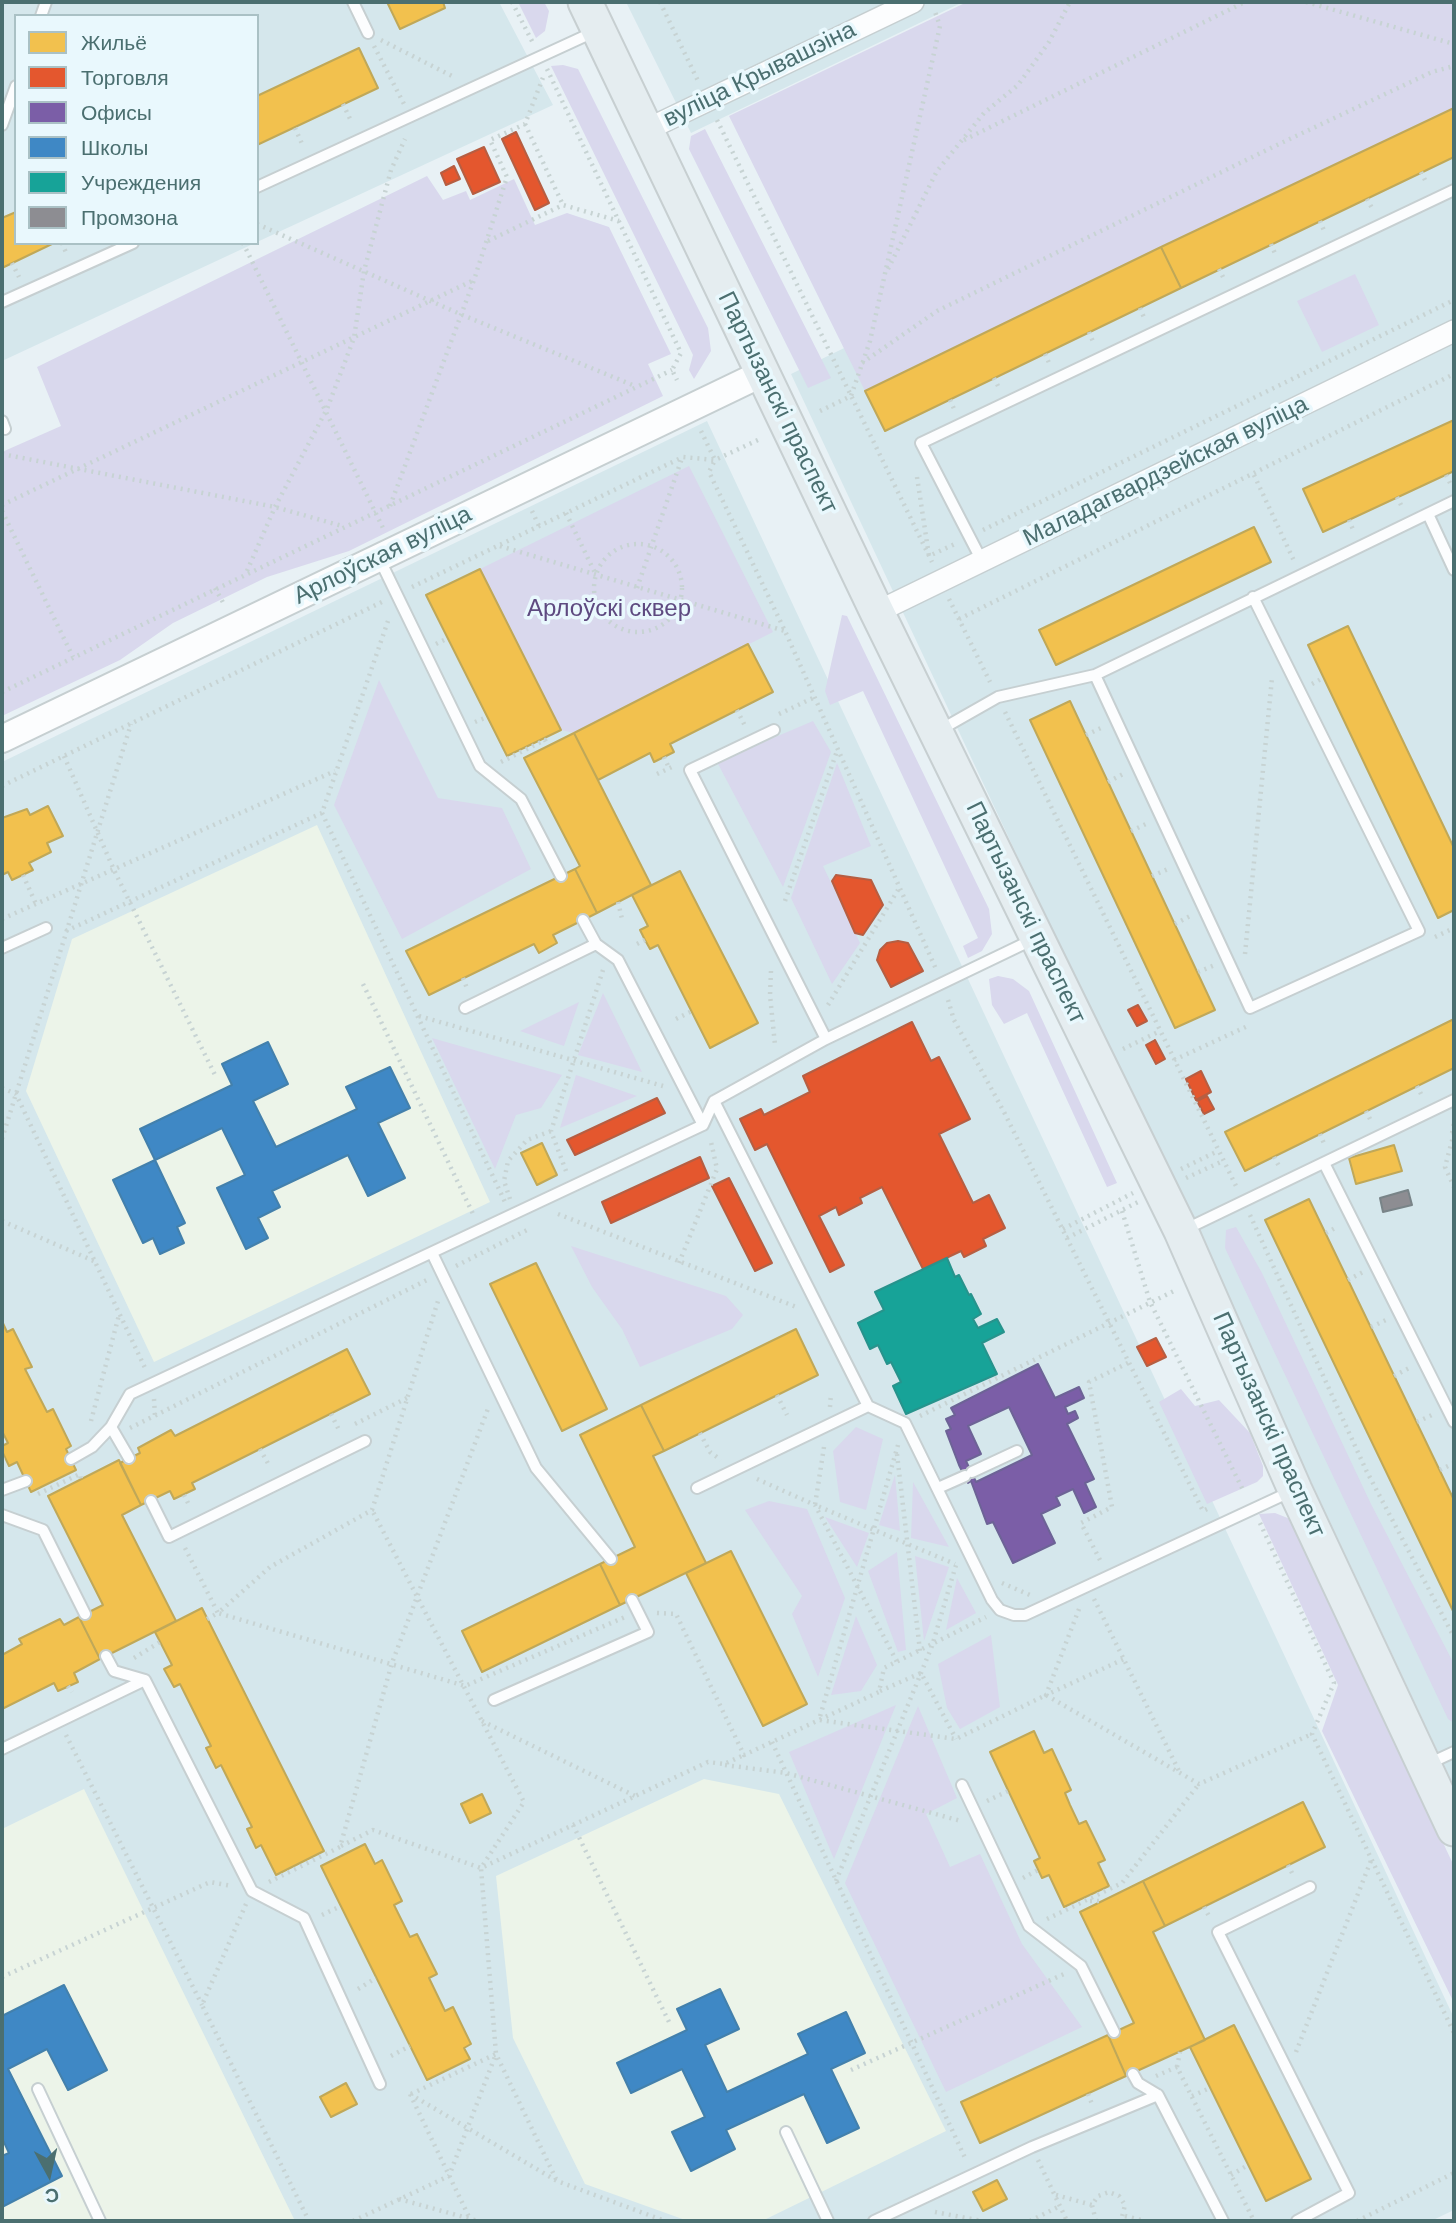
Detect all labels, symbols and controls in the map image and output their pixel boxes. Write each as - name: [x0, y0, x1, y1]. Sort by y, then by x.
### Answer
- legend: [14, 14, 259, 245]
- street label: вуліца Крывашэіна: [659, 16, 861, 134]
- text: Жильё: [81, 29, 147, 57]
- text: Торговля: [81, 64, 169, 92]
- text: Офисы: [81, 99, 152, 127]
- text: Школы: [81, 134, 148, 162]
- text: Учреждения: [81, 169, 201, 197]
- text: Промзона: [81, 204, 178, 232]
- street label: Партызанскі праспект: [711, 287, 843, 519]
- street label: Маладагвардзейская вуліца: [1019, 390, 1313, 554]
- street label: Арлоўская вуліца: [289, 501, 477, 611]
- park label: Арлоўскі сквер: [527, 596, 691, 624]
- street label: Партызанскі праспект: [959, 797, 1091, 1029]
- street label: Партызанскі праспект: [1205, 1308, 1331, 1542]
- north arrow: [14, 2139, 84, 2209]
- text: С: [43, 2182, 61, 2209]

